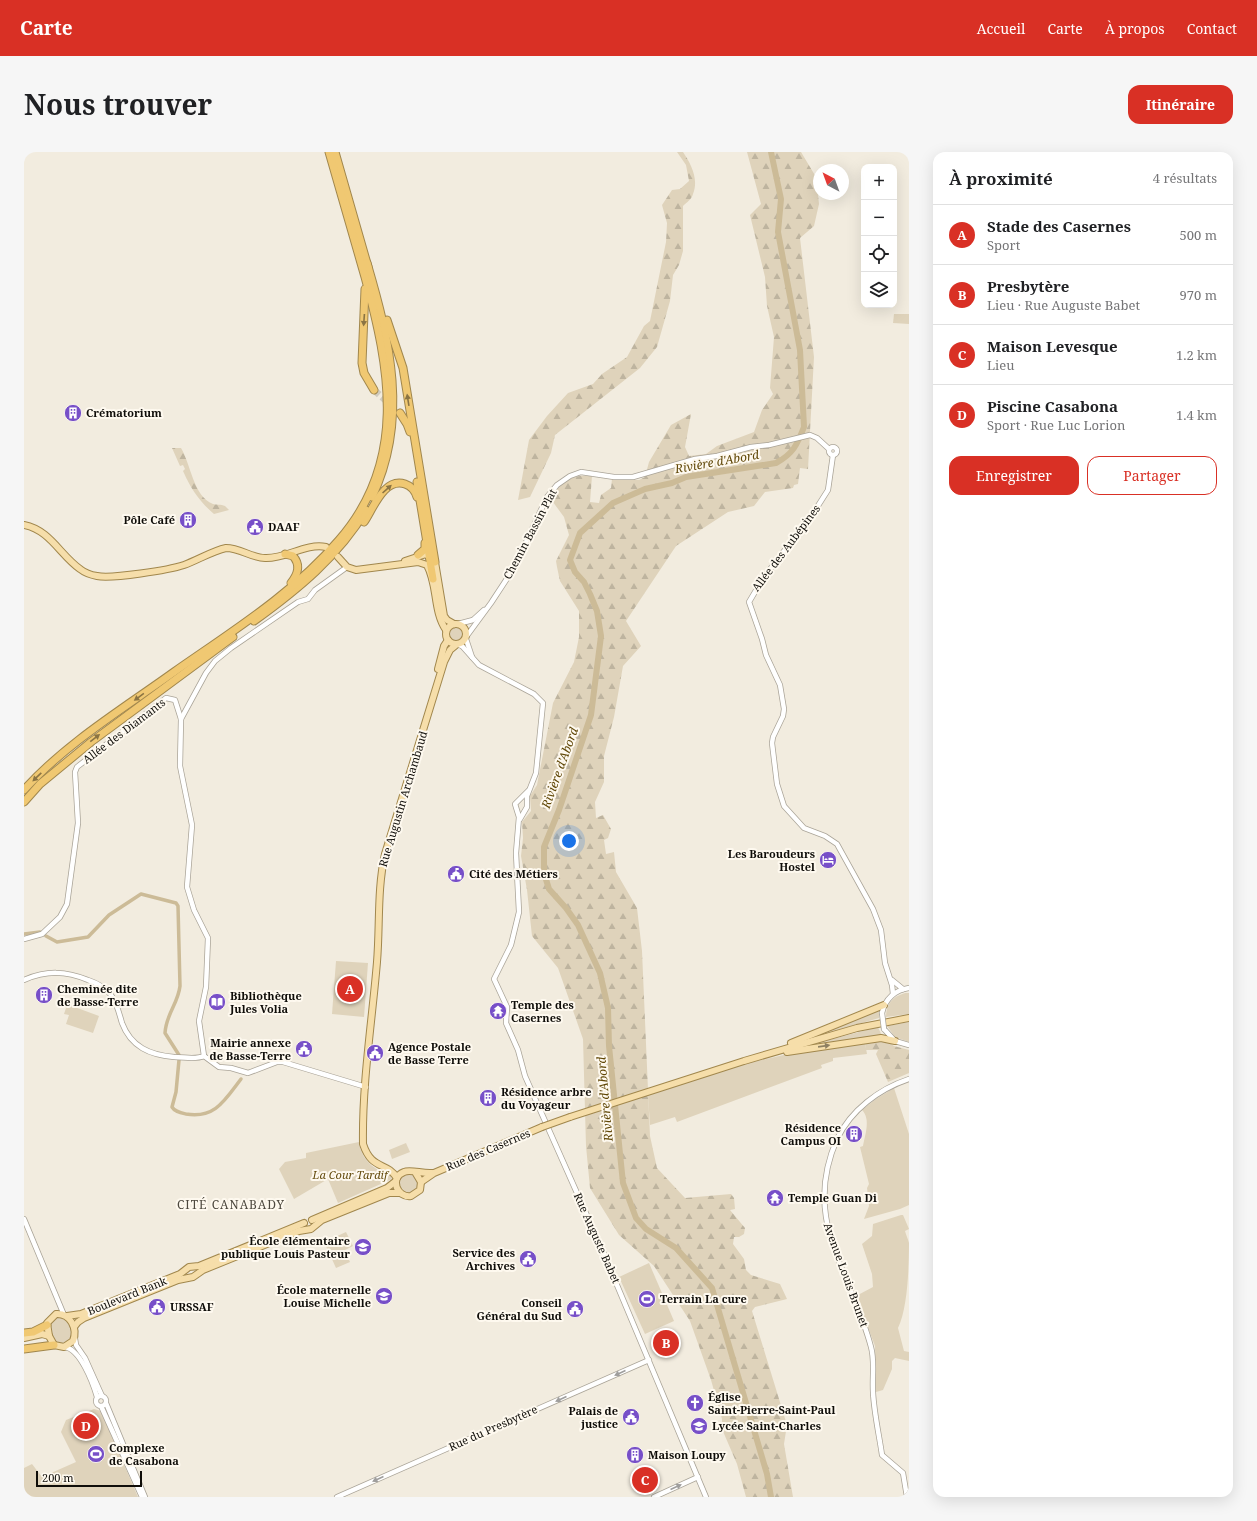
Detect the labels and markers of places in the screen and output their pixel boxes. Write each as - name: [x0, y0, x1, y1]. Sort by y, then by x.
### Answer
- building icon: Crématorium: [63, 403, 83, 423]
- place label: Crématorium: [86, 405, 162, 420]
- building icon: Pôle Café: [178, 510, 198, 530]
- place label: Pôle Café: [123, 512, 175, 527]
- public building icon: DAAF: [245, 517, 265, 537]
- place label: DAAF: [268, 519, 300, 534]
- place label: Les Baroudeurs Hostel: [728, 846, 815, 874]
- hotel icon: Les Baroudeurs Hostel: [818, 850, 838, 870]
- public building icon: Cité des Métiers: [446, 864, 466, 884]
- place label: Cité des Métiers: [469, 866, 558, 881]
- pin: A: [337, 974, 363, 1004]
- place label: Cheminée dite de Basse-Terre: [57, 981, 138, 1009]
- building icon: Cheminée dite de Basse-Terre: [34, 985, 54, 1005]
- place label: Bibliothèque Jules Volia: [229, 988, 302, 1016]
- library icon: Bibliothèque Jules Volia: [207, 992, 227, 1012]
- place label: Temple des Casernes: [511, 997, 574, 1025]
- temple icon: Temple des Casernes: [488, 1001, 508, 1021]
- place label: Mairie annexe de Basse-Terre: [210, 1035, 291, 1063]
- public building icon: Mairie annexe de Basse-Terre: [294, 1039, 314, 1059]
- place label: Agence Postale de Basse Terre: [388, 1039, 471, 1067]
- public building icon: Agence Postale de Basse Terre: [365, 1043, 385, 1063]
- place label: Résidence arbre du Voyageur: [501, 1084, 592, 1112]
- building icon: Résidence arbre du Voyageur: [478, 1088, 498, 1108]
- place label: Résidence Campus OI: [781, 1120, 842, 1148]
- building icon: Résidence Campus OI: [844, 1124, 864, 1144]
- temple icon: Temple Guan Di: [765, 1188, 785, 1208]
- place label: Temple Guan Di: [788, 1190, 877, 1205]
- place label: École élémentaire publique Louis Pasteur: [221, 1233, 350, 1261]
- school or university icon: École élémentaire publique Louis Pasteur: [353, 1237, 373, 1257]
- place label: Service des Archives: [452, 1245, 515, 1273]
- public building icon: Service des Archives: [518, 1249, 538, 1269]
- place label: École maternelle Louise Michelle: [277, 1282, 371, 1310]
- school or university icon: École maternelle Louise Michelle: [374, 1286, 394, 1306]
- sports icon: Terrain La cure: [637, 1289, 657, 1309]
- place label: Terrain La cure: [660, 1291, 747, 1306]
- place label: Conseil Général du Sud: [477, 1295, 562, 1323]
- public building icon: URSSAF: [147, 1297, 167, 1317]
- place label: URSSAF: [170, 1299, 214, 1314]
- public building icon: Conseil Général du Sud: [565, 1299, 585, 1319]
- pin: B: [653, 1328, 679, 1358]
- place label: Église Saint-Pierre-Saint-Paul: [708, 1389, 835, 1417]
- church icon: Église Saint-Pierre-Saint-Paul: [685, 1393, 705, 1413]
- place label: Palais de justice: [568, 1403, 618, 1431]
- public building icon: Palais de justice: [621, 1407, 641, 1427]
- pin: D: [73, 1411, 99, 1441]
- school or university icon: Lycée Saint-Charles: [689, 1416, 709, 1436]
- place label: Lycée Saint-Charles: [712, 1418, 821, 1433]
- place label: Complexe de Casabona: [109, 1440, 179, 1468]
- sports icon: Complexe de Casabona: [86, 1444, 106, 1464]
- building icon: Maison Loupy: [625, 1445, 645, 1465]
- place label: Maison Loupy: [648, 1447, 726, 1462]
- pin: C: [632, 1465, 658, 1495]

